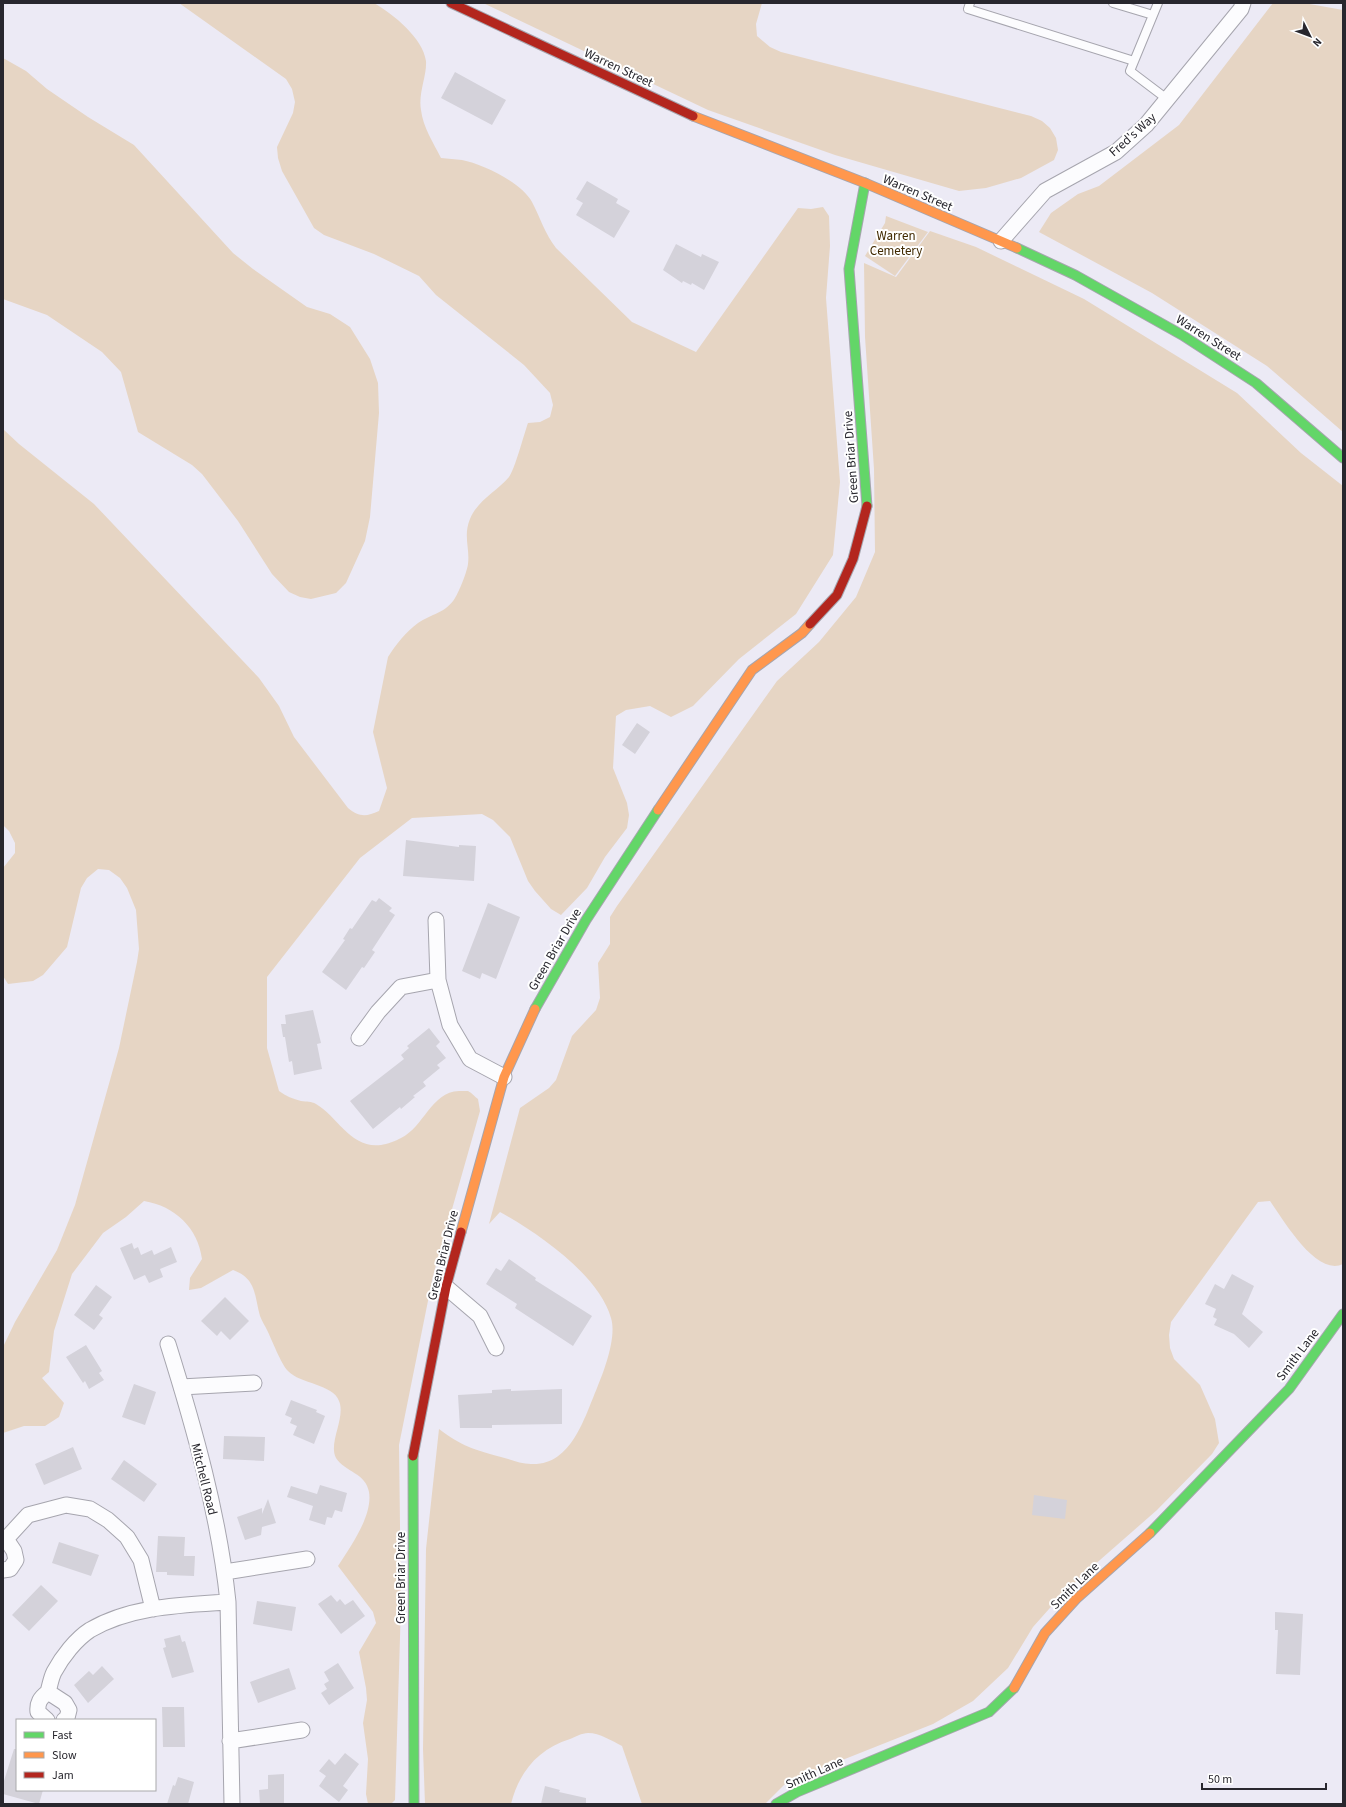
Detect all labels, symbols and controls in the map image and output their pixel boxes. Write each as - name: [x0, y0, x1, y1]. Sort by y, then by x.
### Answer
- north arrow: [1290, 16, 1330, 56]
- text: N: [1309, 35, 1325, 50]
- street label: Warren Street: [581, 44, 657, 92]
- street label: Fred's Way: [1105, 109, 1160, 161]
- street label: Warren Street: [880, 170, 956, 216]
- park label: Warren Cemetery: [870, 227, 922, 260]
- street label: Warren Street: [1172, 311, 1245, 365]
- street label: Green Briar Drive: [839, 410, 863, 504]
- street label: Green Briar Drive: [524, 905, 586, 994]
- street label: Green Briar Drive: [423, 1208, 463, 1302]
- street label: Smith Lane: [1272, 1325, 1323, 1385]
- street label: Mitchell Road: [186, 1441, 222, 1517]
- street label: Green Briar Drive: [392, 1532, 410, 1624]
- street label: Smith Lane: [1046, 1558, 1103, 1614]
- legend: [16, 1719, 156, 1791]
- text: Fast: [52, 1727, 72, 1744]
- text: Slow: [52, 1747, 77, 1764]
- street label: Smith Lane: [783, 1752, 846, 1794]
- scale bar: [1202, 1765, 1326, 1791]
- text: Jam: [52, 1767, 74, 1784]
- text: 50 m: [1208, 1771, 1232, 1788]

